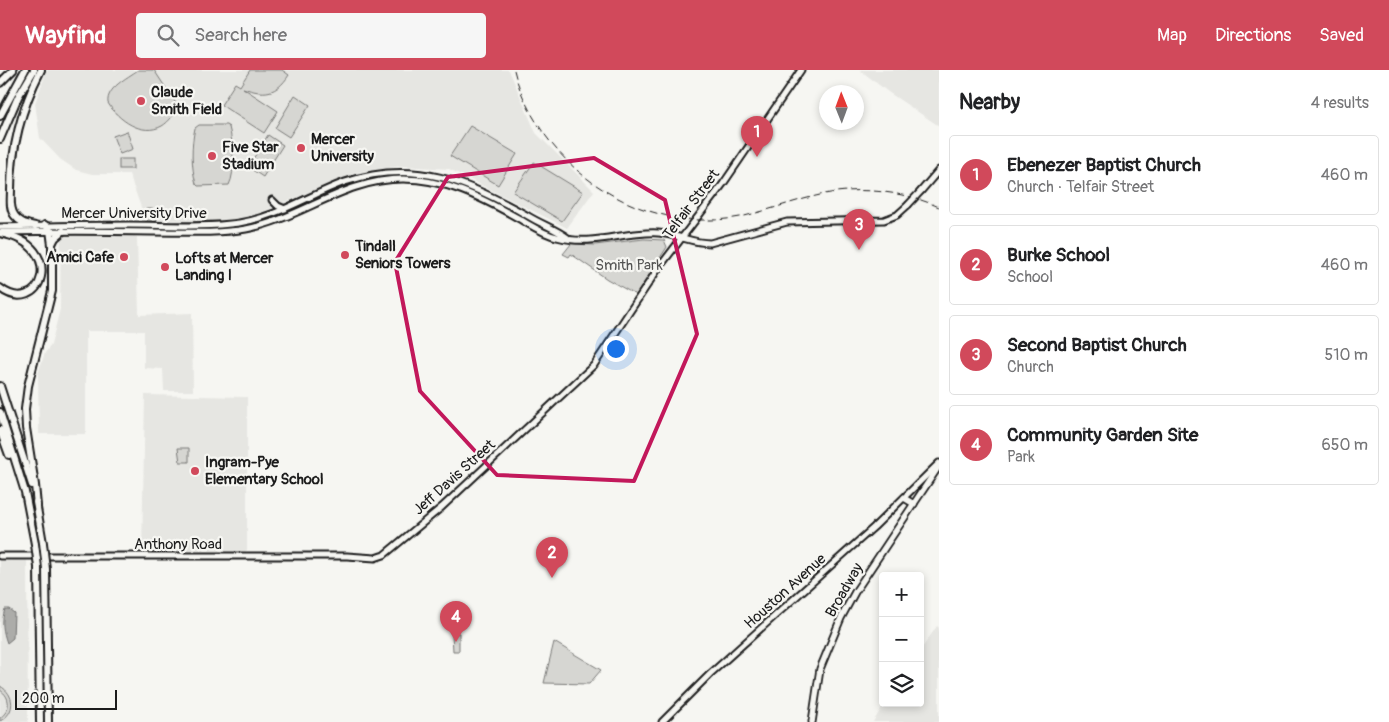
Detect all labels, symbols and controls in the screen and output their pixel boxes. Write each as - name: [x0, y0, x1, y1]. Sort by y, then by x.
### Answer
- search box: [136, 13, 486, 58]
- text: Wayfind: [25, 21, 106, 50]
- icon: search: [154, 21, 182, 49]
- text: Search here: [194, 23, 287, 47]
- text: Map: [1157, 24, 1187, 47]
- text: Directions: [1215, 24, 1291, 47]
- text: Saved: [1319, 24, 1364, 47]
- place label: Claude Smith Field: [151, 83, 222, 119]
- north arrow: [819, 85, 864, 130]
- text: Nearby: [959, 89, 1020, 116]
- text: 4 results: [1311, 93, 1369, 113]
- marker: Claude Smith Field: [135, 95, 147, 107]
- pin: 1: [741, 116, 773, 157]
- place label: Mercer University: [311, 130, 374, 166]
- place label: Five Star Stadium: [222, 138, 279, 174]
- marker: Mercer University: [295, 142, 307, 154]
- marker: Five Star Stadium: [206, 150, 218, 162]
- text: Ebenezer Baptist Church: [1007, 153, 1201, 177]
- street label: Telfair Street: [659, 165, 724, 243]
- text: 1: [973, 165, 979, 185]
- text: 460 m: [1321, 165, 1368, 185]
- text: Church · Telfair Street: [1007, 177, 1154, 197]
- street label: Mercer University Drive: [61, 204, 207, 223]
- pin: 3: [843, 209, 875, 250]
- place label: Tindall Seniors Towers: [354, 237, 451, 273]
- text: Burke School: [1007, 243, 1110, 267]
- place label: Amici Cafe: [46, 248, 115, 267]
- place label: Lofts at Mercer Landing I: [175, 249, 274, 285]
- marker: Tindall Seniors Towers: [339, 249, 351, 261]
- marker: Amici Cafe: [118, 251, 130, 263]
- text: 2: [972, 255, 980, 275]
- text: 460 m: [1321, 255, 1368, 275]
- park label: Smith Park: [595, 256, 663, 275]
- marker: Lofts at Mercer Landing I: [159, 261, 171, 273]
- text: School: [1007, 267, 1053, 287]
- text: Second Baptist Church: [1007, 333, 1187, 357]
- your location: [603, 336, 629, 362]
- text: 3: [972, 345, 980, 365]
- text: 510 m: [1324, 345, 1368, 365]
- text: Church: [1007, 357, 1054, 377]
- text: Community Garden Site: [1007, 423, 1198, 447]
- street label: Jeff Davis Street: [409, 435, 500, 519]
- text: 4: [971, 435, 981, 455]
- text: 650 m: [1321, 435, 1368, 455]
- text: Park: [1007, 447, 1035, 467]
- place label: Ingram-Pye Elementary School: [205, 453, 324, 489]
- marker: Ingram-Pye Elementary School: [189, 465, 201, 477]
- street label: Anthony Road: [134, 535, 222, 554]
- pin: 2: [536, 537, 568, 578]
- street label: Houston Avenue: [740, 549, 831, 633]
- street label: Broadway: [821, 559, 868, 621]
- map controls: [879, 572, 924, 707]
- button: +: [879, 572, 924, 617]
- pin: 4: [440, 601, 472, 642]
- button: −: [879, 617, 924, 662]
- button: layers: [879, 662, 924, 707]
- scale bar: [15, 687, 118, 710]
- text: 200 m: [22, 690, 64, 707]

